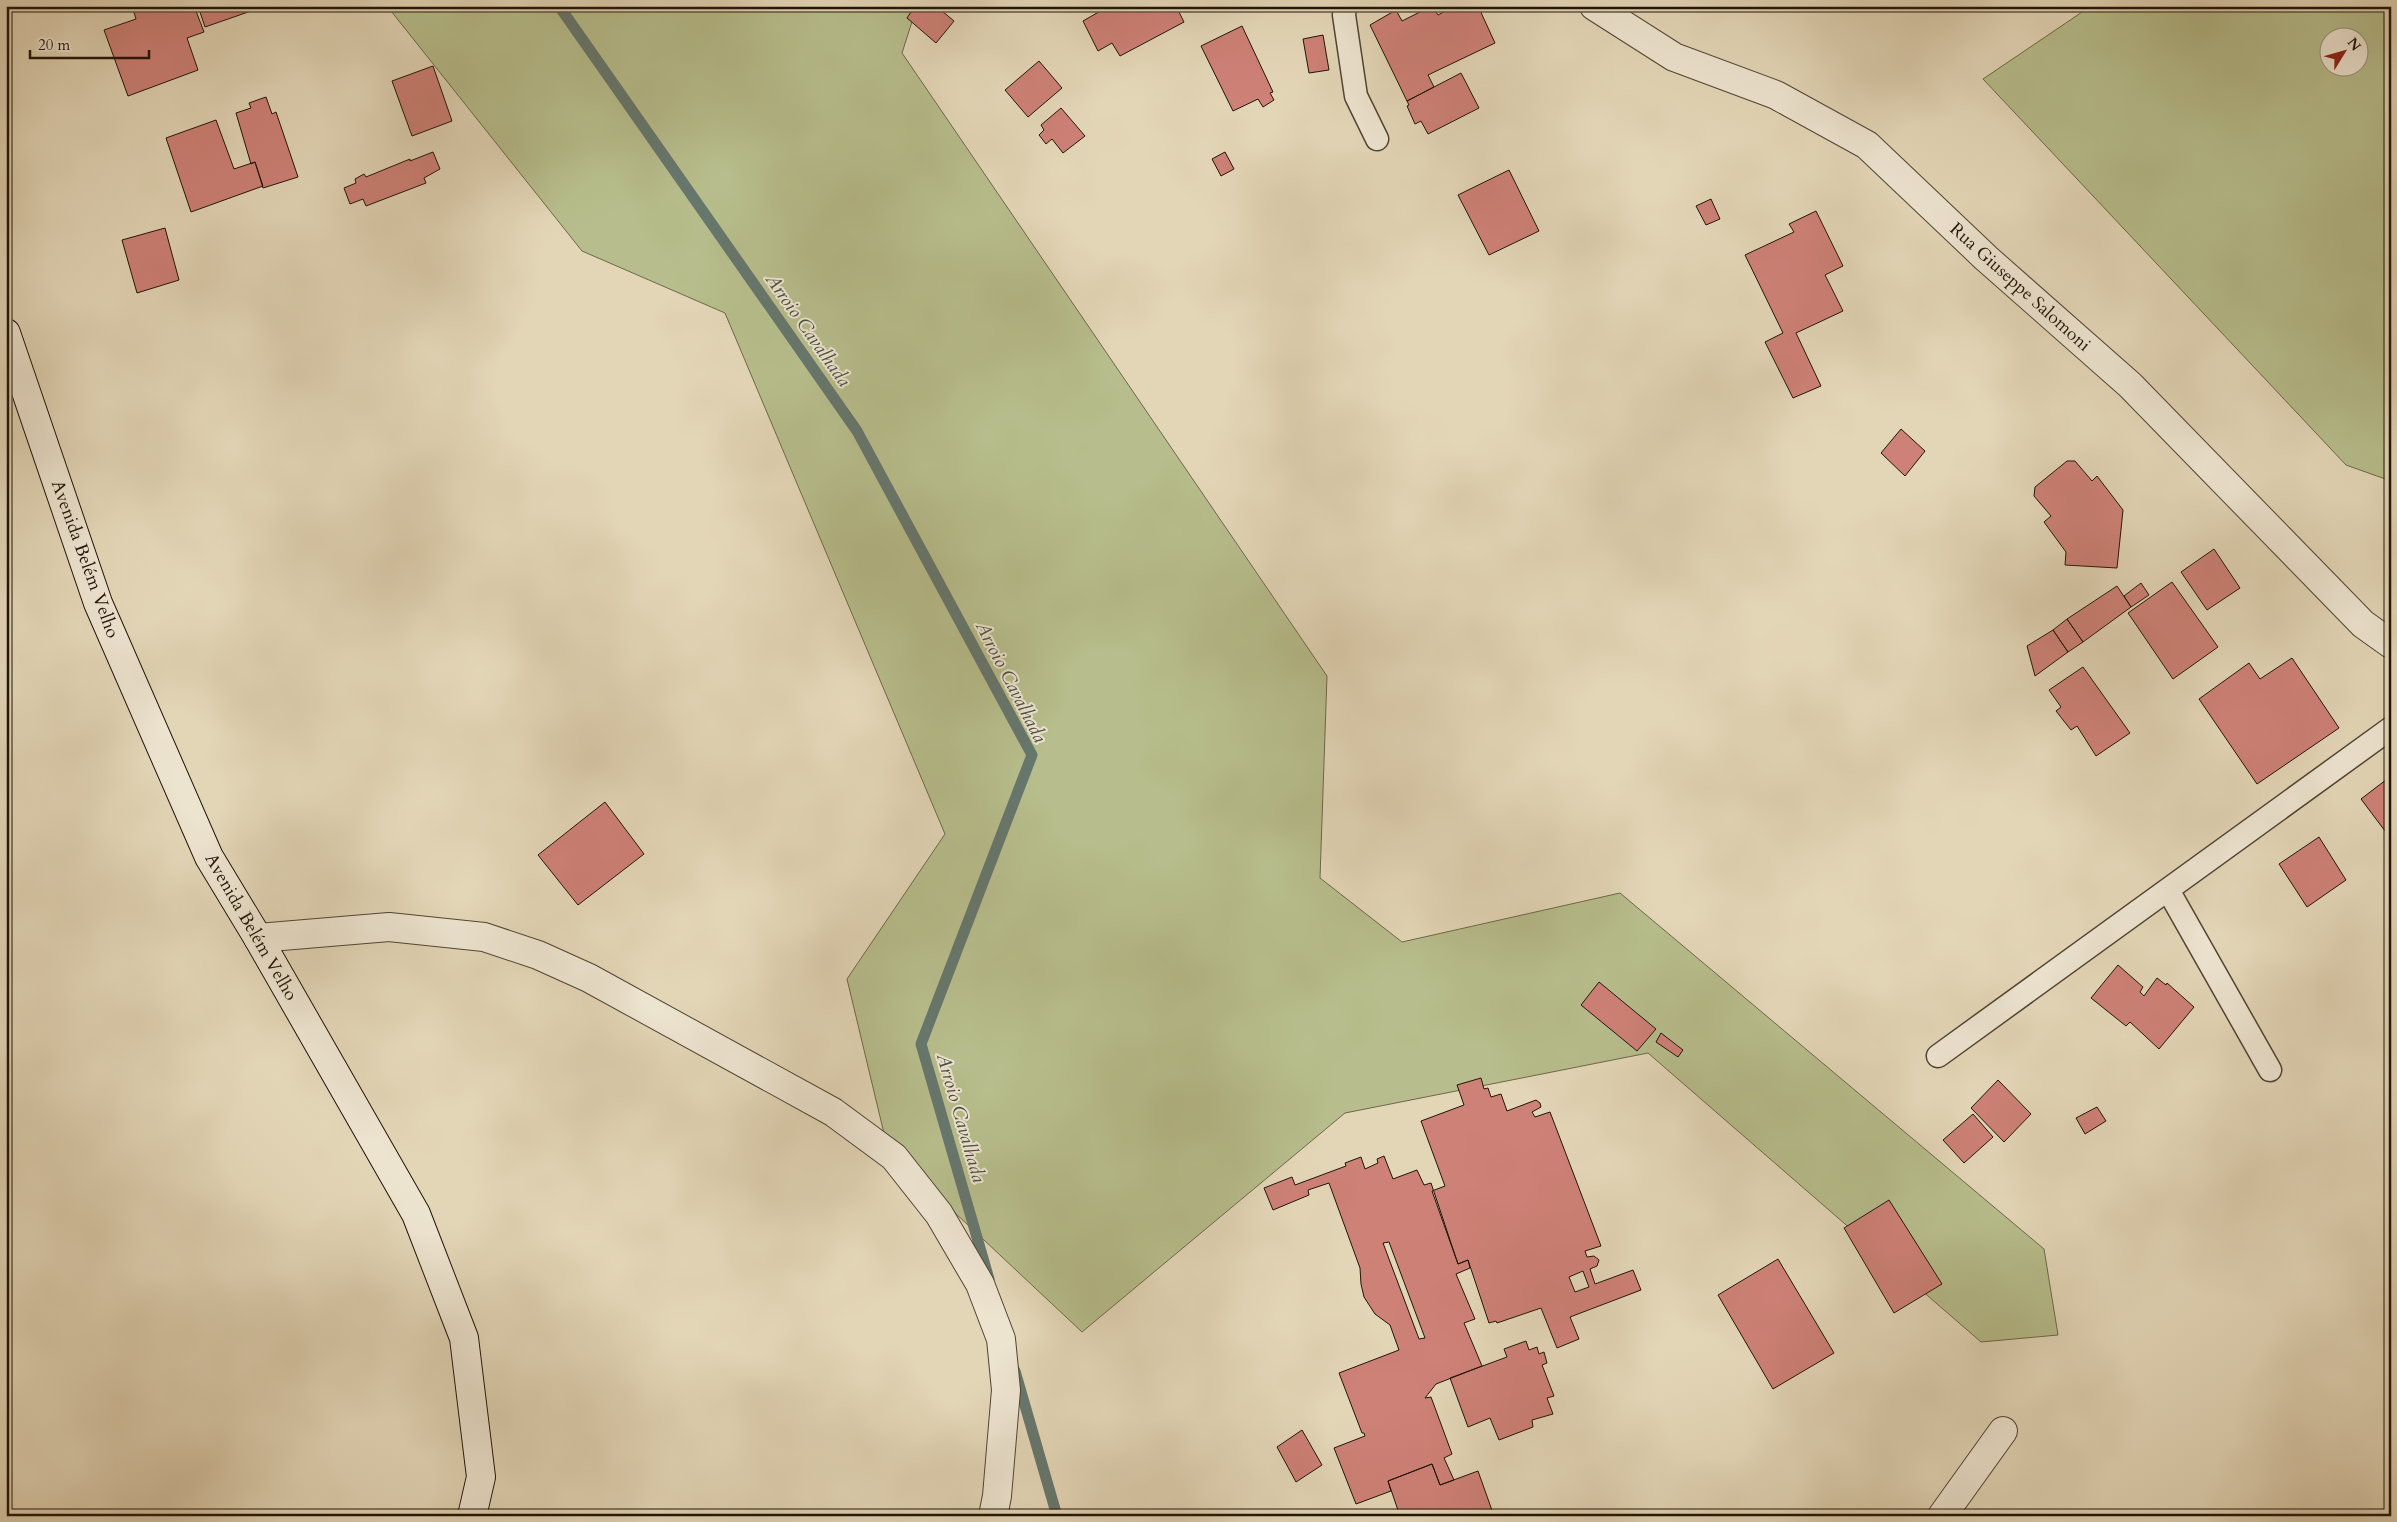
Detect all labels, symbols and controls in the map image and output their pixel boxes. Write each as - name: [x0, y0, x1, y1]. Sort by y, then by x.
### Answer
- scale bar: [30, 28, 149, 60]
- north arrow: [2320, 28, 2370, 78]
- text: N: [2343, 34, 2365, 55]
- text: 20 m: [38, 35, 70, 55]
- street label: Rua Giuseppe Salomoni: [1944, 217, 2096, 357]
- water label: Arroio Cavalhada: [759, 267, 857, 392]
- street label: Avenida Belém Velho: [45, 477, 125, 642]
- water label: Arroio Cavalhada: [969, 616, 1053, 748]
- street label: Avenida Belém Velho: [199, 849, 304, 1006]
- water label: Arroio Cavalhada: [930, 1049, 992, 1186]

